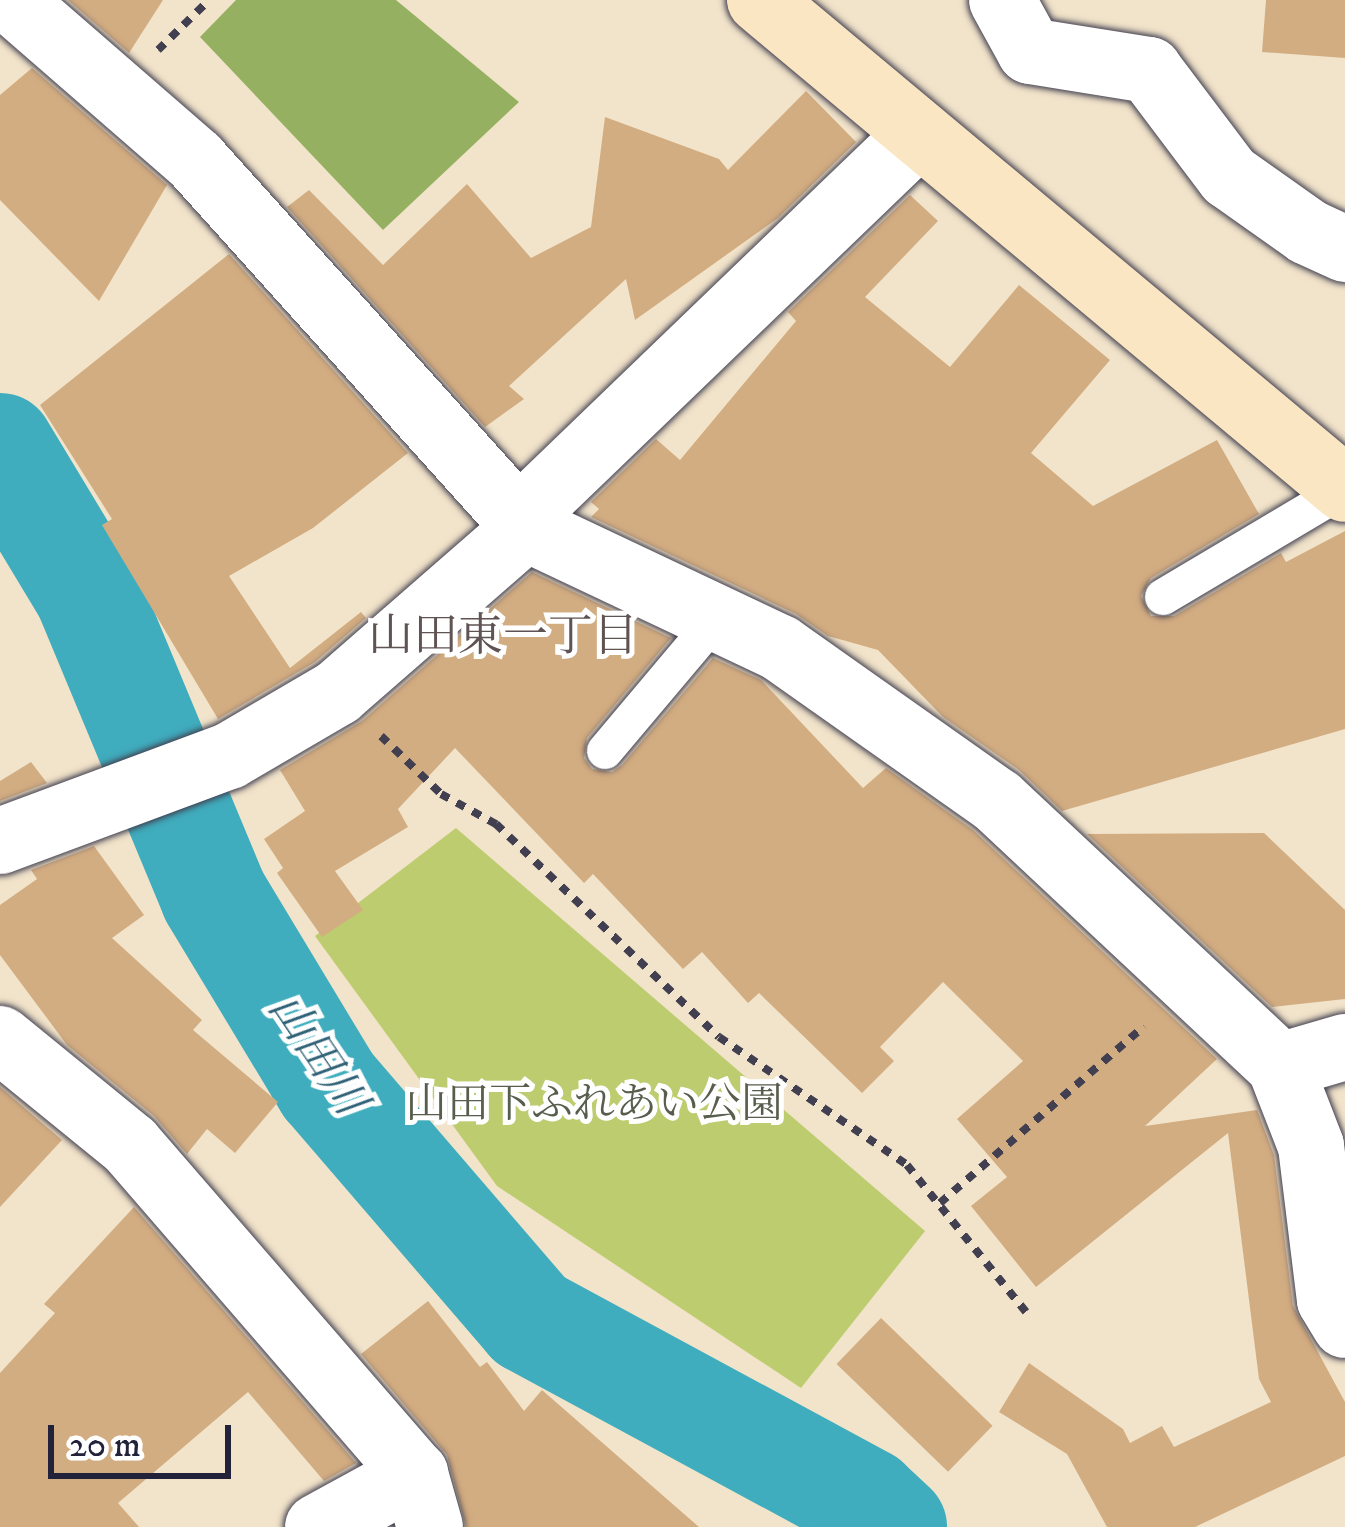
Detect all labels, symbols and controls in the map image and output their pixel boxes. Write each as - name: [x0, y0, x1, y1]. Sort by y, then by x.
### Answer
- district label: 山田東一丁目: [368, 611, 638, 665]
- water label: 山田川: [256, 984, 376, 1126]
- park label: 山田下ふれあい公園: [405, 1080, 783, 1130]
- scale bar: [54, 1401, 237, 1475]
- text: 20 m: [69, 1423, 141, 1468]

